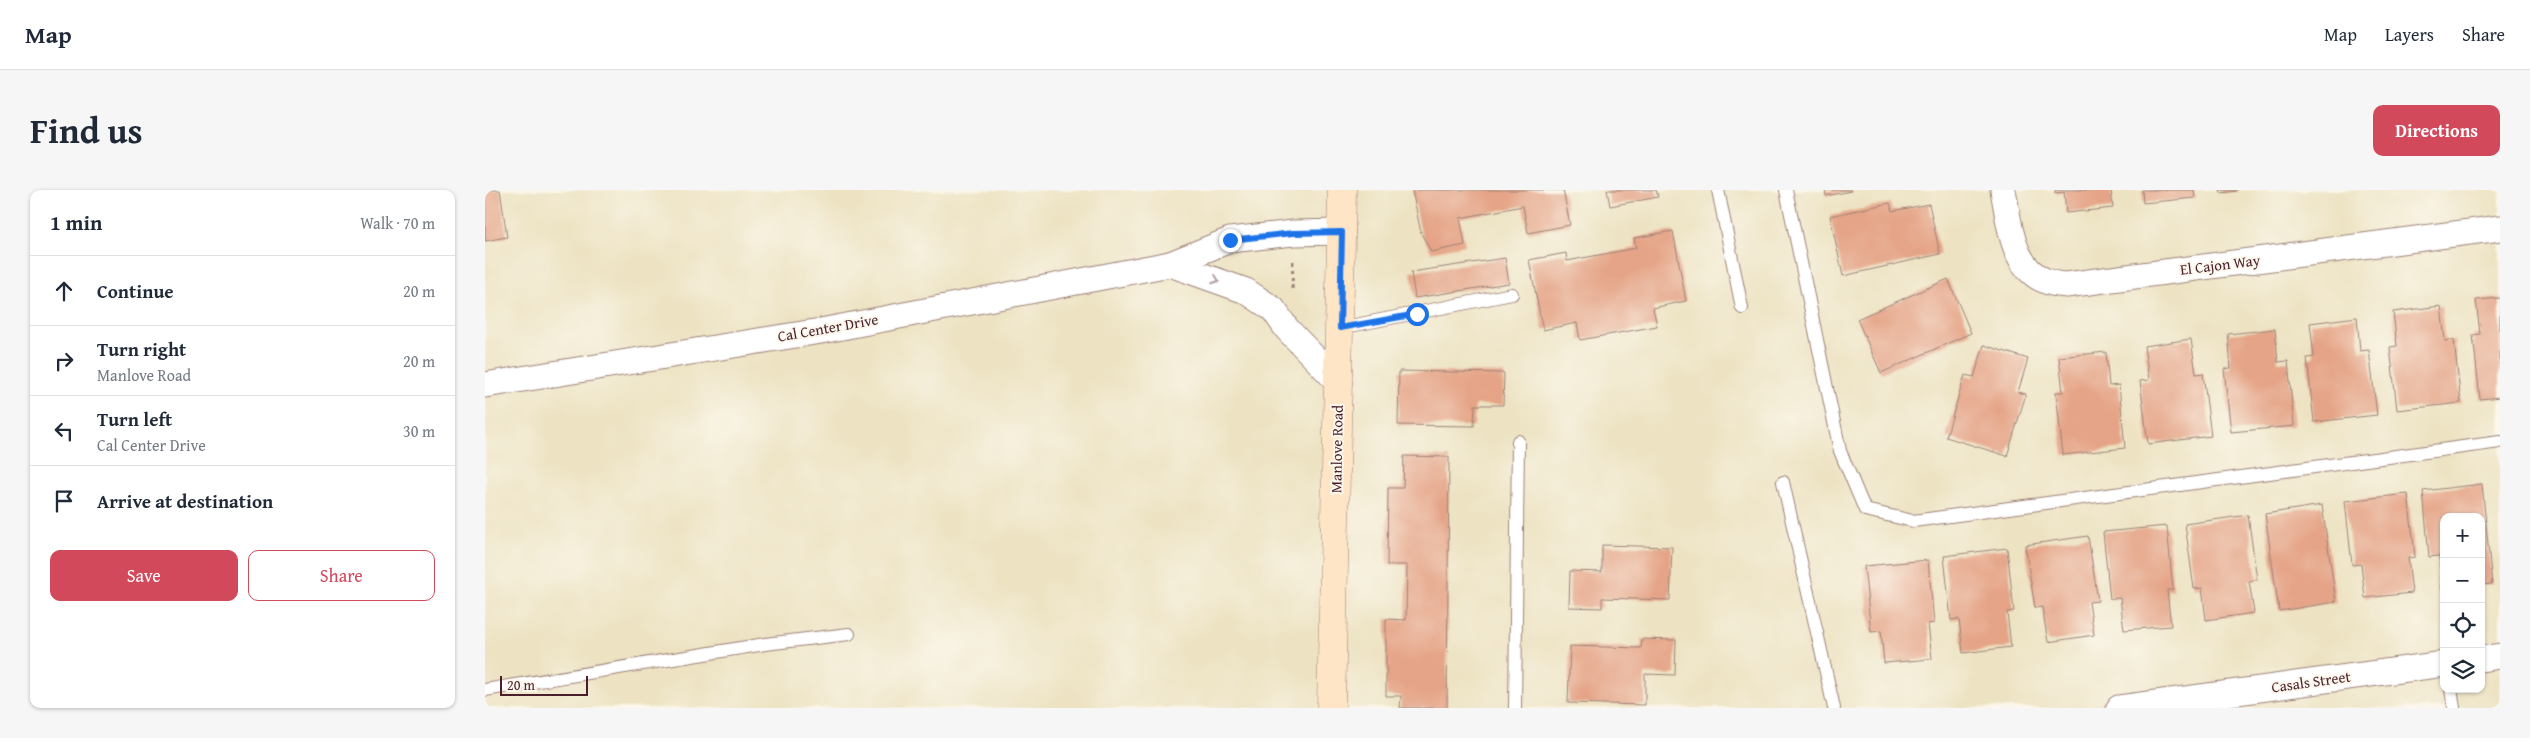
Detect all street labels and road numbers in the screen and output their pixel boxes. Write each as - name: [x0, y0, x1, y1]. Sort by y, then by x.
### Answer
- street label: El Cajon Way: [2179, 249, 2262, 280]
- street label: Cal Center Drive: [776, 308, 880, 347]
- street label: Manlove Road: [1325, 405, 1348, 493]
- street label: Casals Street: [2270, 665, 2353, 697]

